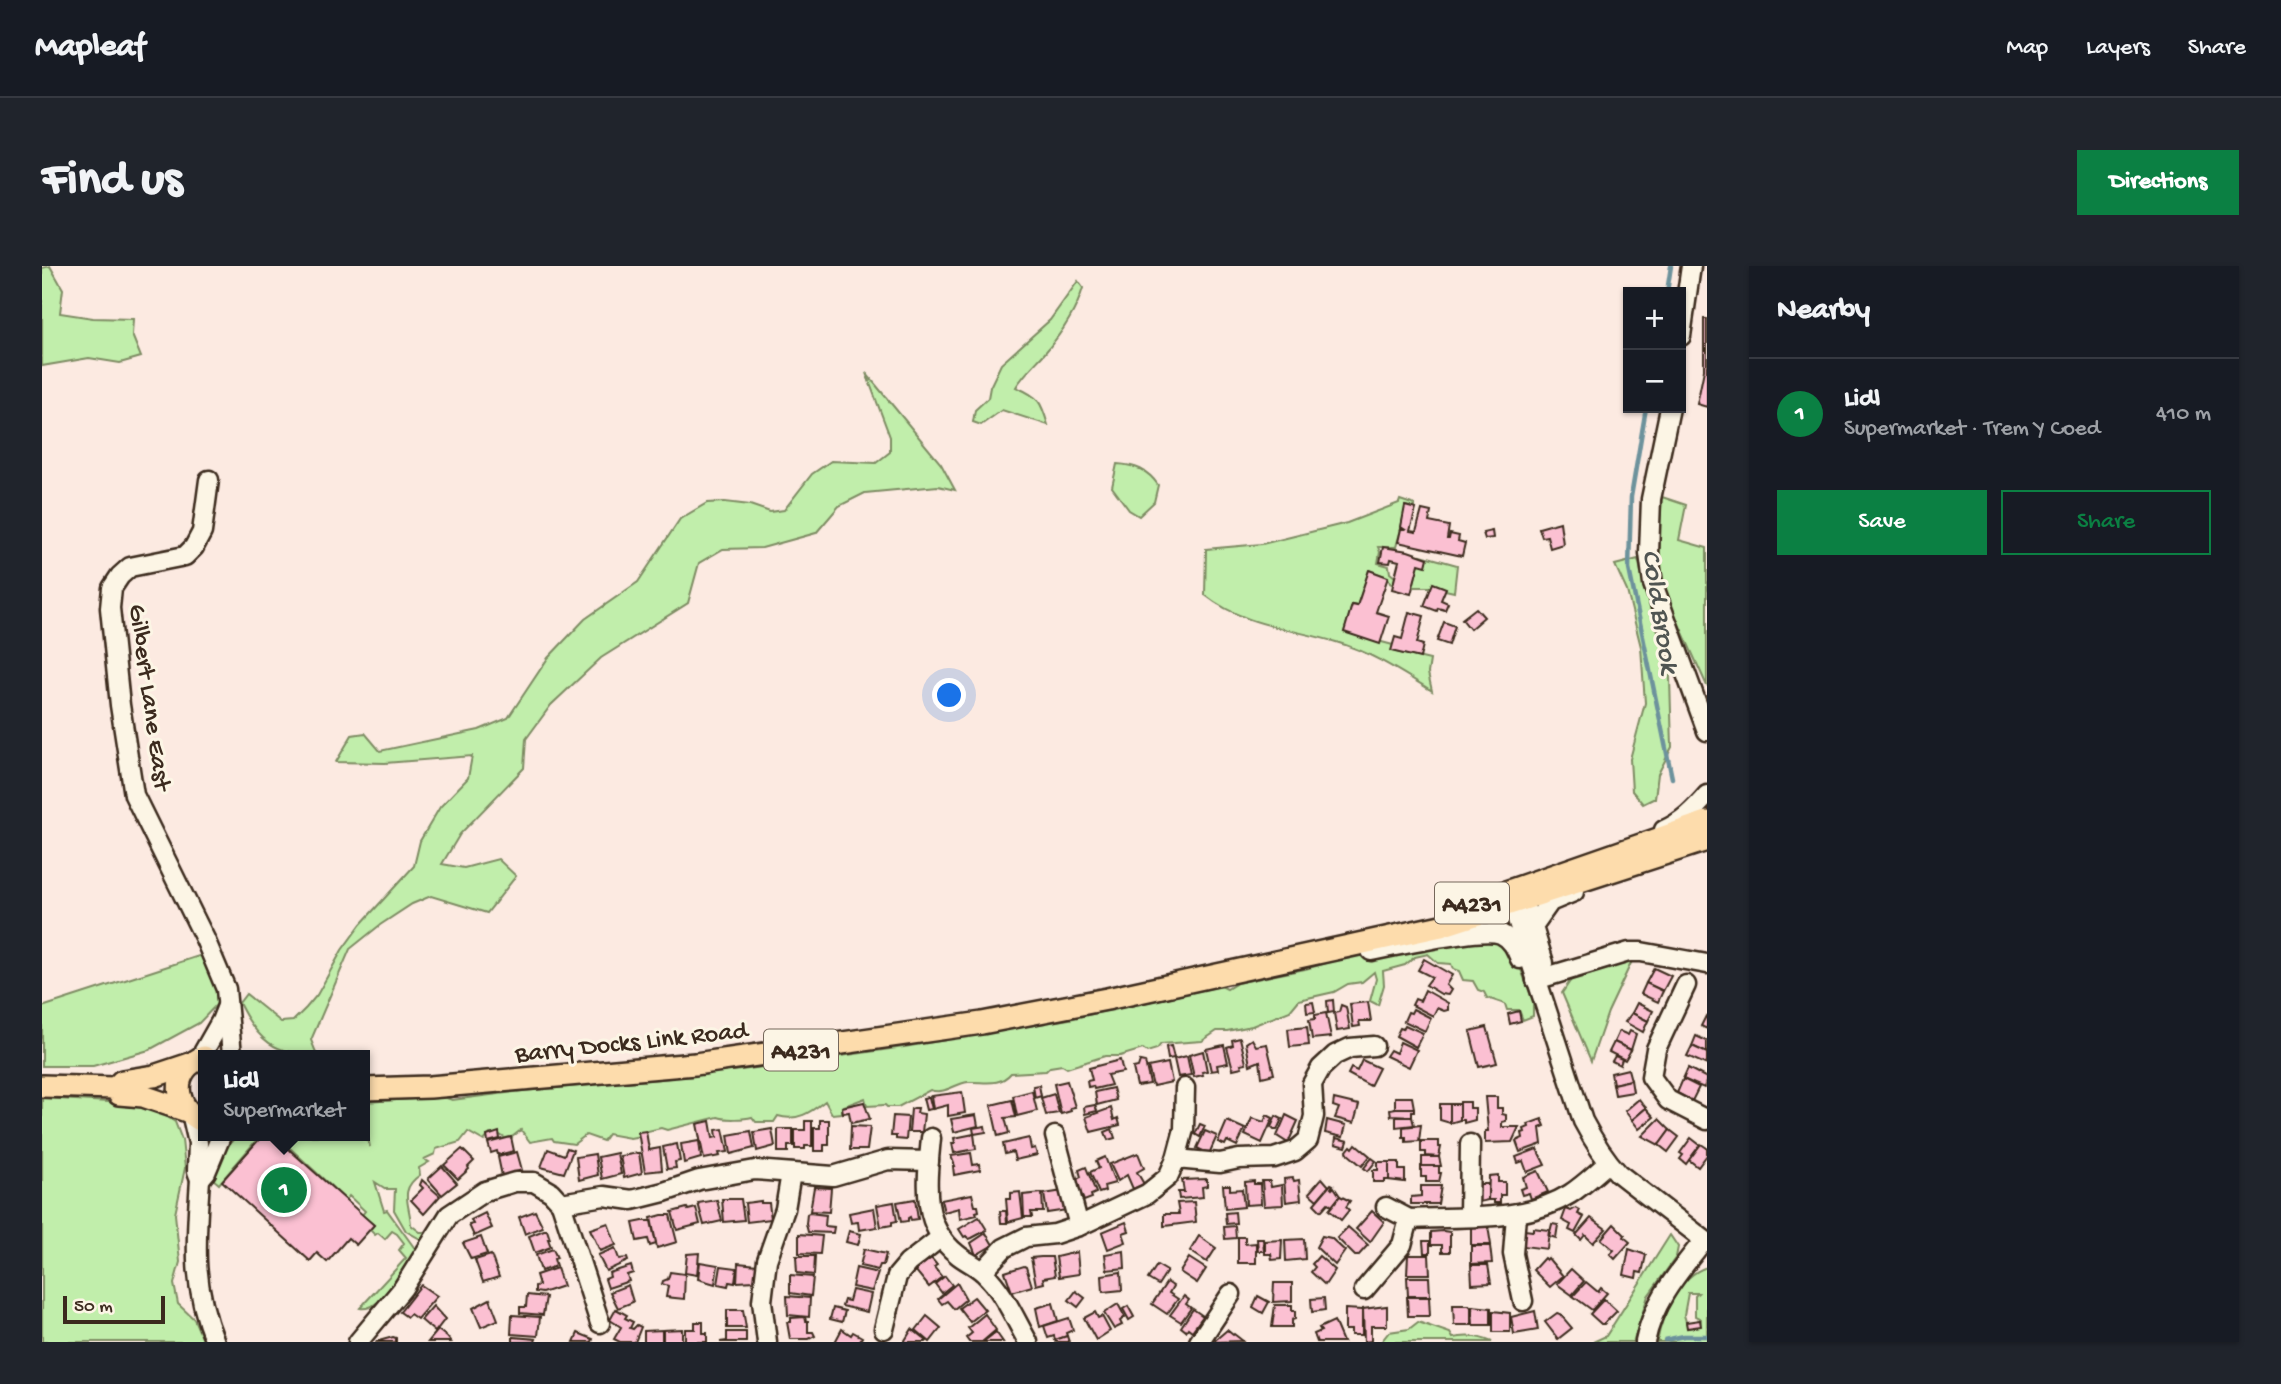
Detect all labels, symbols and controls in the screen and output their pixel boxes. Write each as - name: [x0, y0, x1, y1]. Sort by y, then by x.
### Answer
- text: Mapleaf: [35, 29, 145, 67]
- text: Map: [2006, 34, 2048, 63]
- text: Layers: [2086, 34, 2150, 63]
- text: Share: [2188, 34, 2246, 63]
- button: Directions: [2077, 150, 2239, 215]
- text: Find us: [42, 153, 182, 211]
- map controls: [1623, 287, 1686, 413]
- button: +: [1623, 287, 1686, 350]
- text: Nearby: [1777, 294, 1870, 329]
- button: −: [1623, 350, 1686, 413]
- text: Lidl: [1844, 385, 1880, 416]
- text: 1: [1795, 401, 1805, 428]
- text: 410 m: [2156, 401, 2211, 428]
- text: Supermarket · Trem Y Coed: [1844, 416, 2100, 443]
- button: Save: [1777, 490, 1987, 555]
- button: Share: [2001, 490, 2211, 555]
- water label: Cold Brook: [1633, 548, 1685, 678]
- street label: Gilbert Lane East: [119, 603, 176, 795]
- your location: [932, 678, 966, 712]
- road number: A4231: [1435, 882, 1509, 924]
- street label: Barry Docks Link Road: [513, 1017, 751, 1072]
- road number: A4231: [764, 1030, 838, 1070]
- popup: [198, 1050, 370, 1141]
- text: Lidl: [223, 1067, 259, 1098]
- text: Supermarket: [223, 1098, 345, 1125]
- pin: 1: [261, 1164, 307, 1216]
- scale bar: [63, 1293, 164, 1325]
- text: 50 m: [74, 1296, 113, 1319]

